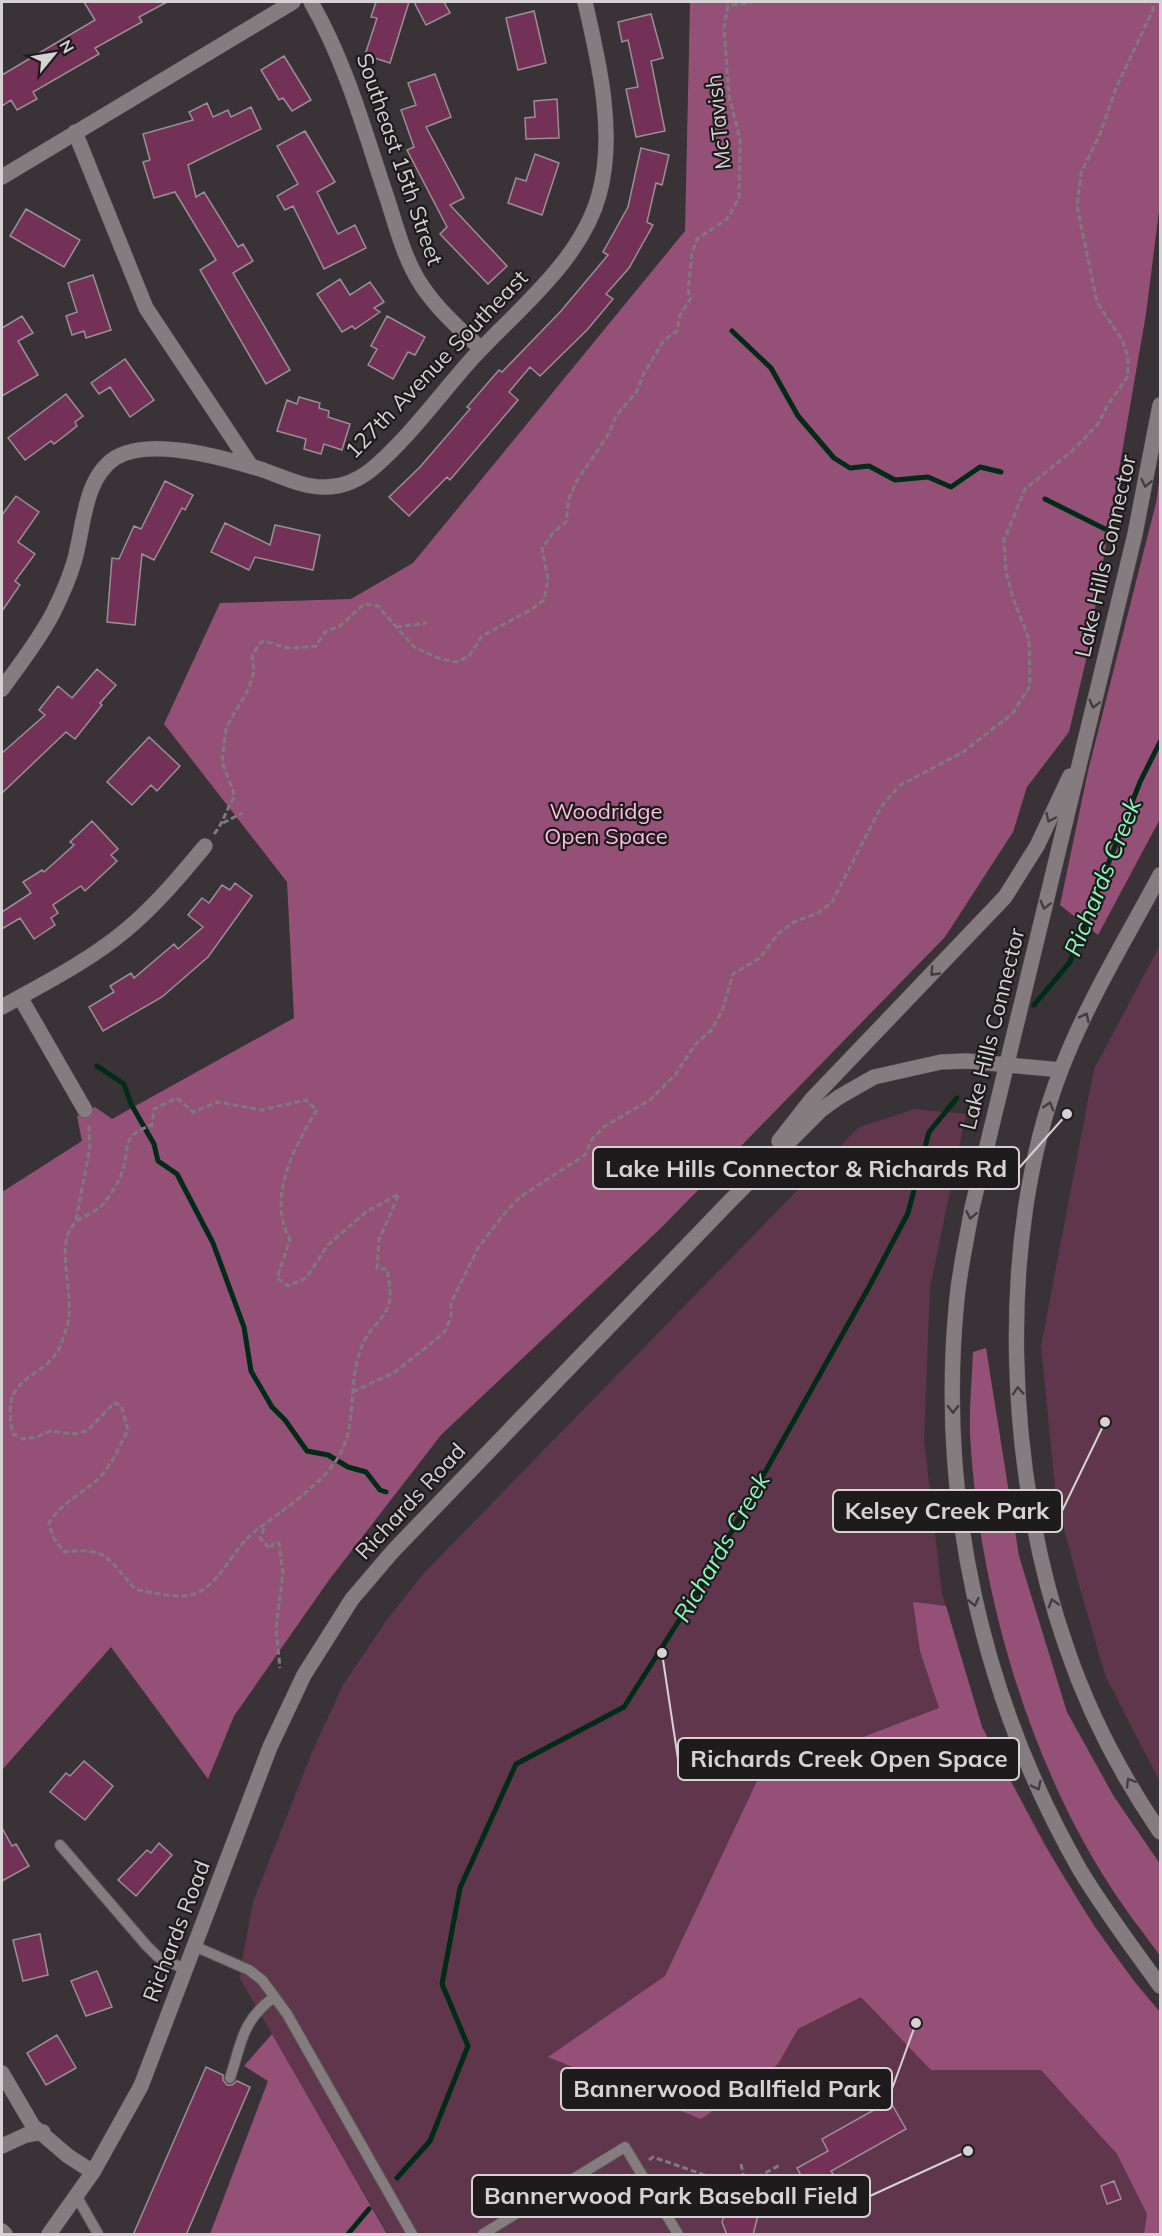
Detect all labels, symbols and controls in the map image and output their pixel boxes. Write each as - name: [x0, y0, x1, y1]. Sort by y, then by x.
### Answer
- north arrow: [24, 24, 84, 84]
- text: N: [55, 36, 79, 57]
- street label: Southeast 15th Street: [351, 49, 450, 269]
- street label: McTavish: [699, 73, 737, 171]
- street label: 127th Avenue Southeast: [339, 264, 534, 464]
- street label: Lake Hills Connector: [1068, 452, 1142, 660]
- one-way arrow: [1140, 478, 1153, 488]
- one-way arrow: [1089, 698, 1102, 708]
- water label: Richards Creek: [1057, 793, 1147, 960]
- park label: Woodridge Open Space: [544, 797, 668, 850]
- one-way arrow: [1046, 811, 1058, 822]
- one-way arrow: [1040, 899, 1053, 909]
- street label: Lake Hills Connector: [953, 925, 1031, 1133]
- one-way arrow: [930, 966, 941, 976]
- one-way arrow: [1078, 1013, 1090, 1024]
- one-way arrow: [1042, 1101, 1055, 1112]
- callout: Lake Hills Connector & Richards Rd: [593, 1147, 1019, 1189]
- text: Lake Hills Connector & Richards Rd: [605, 1153, 1007, 1183]
- one-way arrow: [965, 1210, 978, 1220]
- one-way arrow: [1012, 1386, 1025, 1395]
- one-way arrow: [947, 1404, 959, 1413]
- street label: Richards Road: [349, 1437, 471, 1565]
- water label: Richards Creek: [666, 1467, 776, 1627]
- callout: Kelsey Creek Park: [833, 1490, 1062, 1532]
- text: Kelsey Creek Park: [845, 1495, 1050, 1525]
- one-way arrow: [967, 1597, 980, 1607]
- one-way arrow: [1048, 1599, 1060, 1609]
- callout: Richards Creek Open Space: [678, 1738, 1019, 1780]
- text: Richards Creek Open Space: [690, 1743, 1008, 1773]
- one-way arrow: [1125, 1778, 1137, 1788]
- one-way arrow: [1030, 1780, 1042, 1791]
- street label: Richards Road: [136, 1856, 216, 2006]
- callout: Bannerwood Ballfield Park: [561, 2068, 892, 2110]
- text: Bannerwood Ballfield Park: [573, 2073, 881, 2103]
- callout: Bannerwood Park Baseball Field: [472, 2175, 870, 2217]
- text: Bannerwood Park Baseball Field: [484, 2180, 858, 2210]

